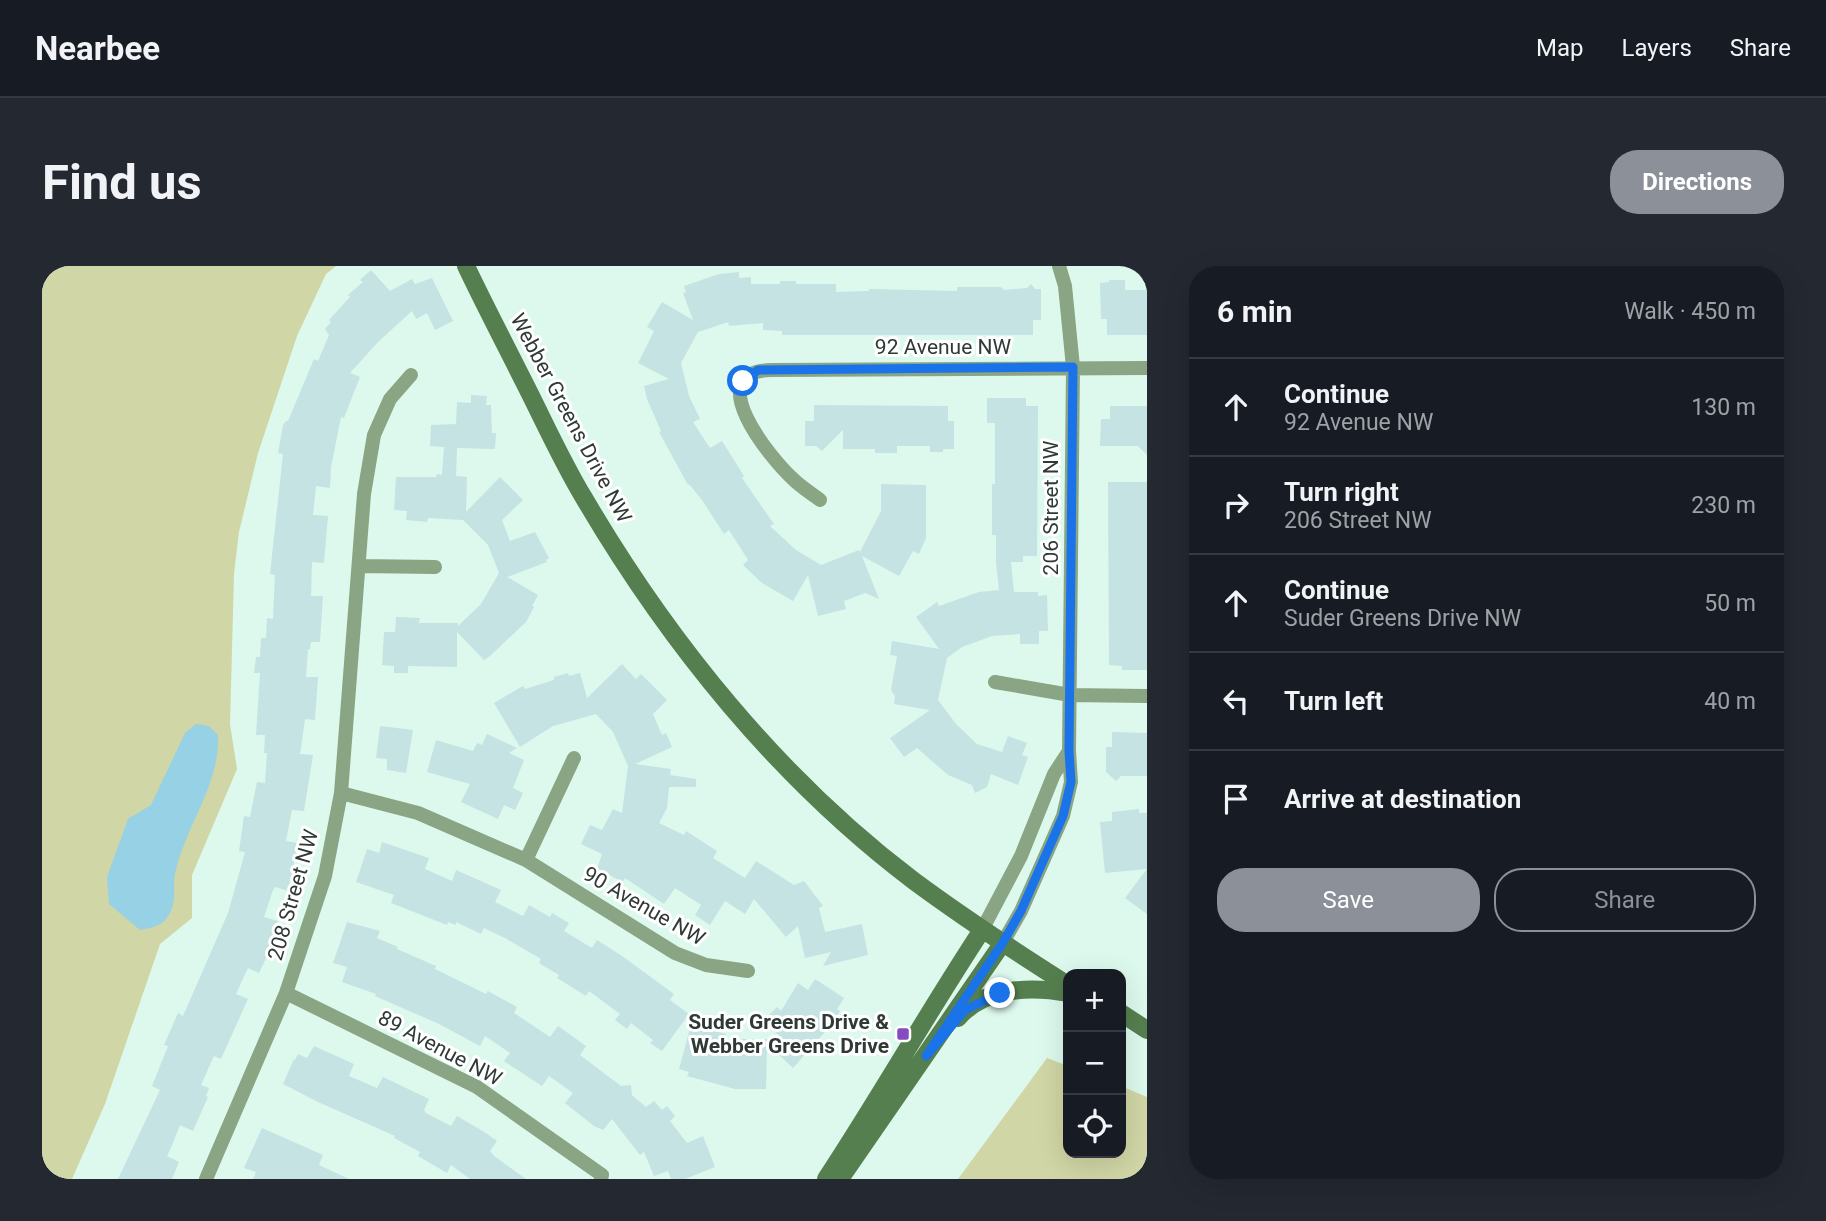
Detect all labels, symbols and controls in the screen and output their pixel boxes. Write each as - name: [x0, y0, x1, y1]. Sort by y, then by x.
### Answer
- text: Nearbee: [35, 29, 160, 68]
- text: Map: [1536, 34, 1584, 62]
- text: Layers: [1622, 34, 1692, 62]
- text: Share: [1730, 34, 1791, 62]
- button: Directions: [1610, 150, 1784, 214]
- text: Find us: [42, 154, 202, 211]
- text: 6 min: [1217, 294, 1292, 329]
- text: Walk · 450 m: [1624, 298, 1756, 325]
- street label: Webber Greens Drive NW: [506, 309, 637, 527]
- street label: 92 Avenue NW: [875, 335, 1012, 359]
- route start: [727, 365, 758, 396]
- text: Continue: [1284, 379, 1389, 409]
- icon: ahead: [1217, 388, 1255, 426]
- text: 130 m: [1691, 394, 1756, 421]
- text: 92 Avenue NW: [1284, 409, 1433, 436]
- street label: 206 Street NW: [1039, 440, 1063, 575]
- text: Turn right: [1284, 477, 1399, 507]
- icon: right: [1217, 486, 1255, 524]
- text: 230 m: [1691, 492, 1756, 519]
- text: 206 Street NW: [1284, 507, 1432, 534]
- text: Continue: [1284, 575, 1389, 605]
- icon: ahead: [1217, 584, 1255, 622]
- text: 50 m: [1704, 590, 1756, 617]
- text: Suder Greens Drive NW: [1284, 605, 1521, 632]
- icon: left: [1217, 682, 1255, 720]
- text: Turn left: [1284, 686, 1383, 716]
- text: 40 m: [1704, 688, 1756, 715]
- icon: arrive: [1217, 780, 1255, 818]
- text: Arrive at destination: [1284, 784, 1521, 814]
- street label: 208 Street NW: [263, 827, 323, 963]
- street label: 90 Avenue NW: [579, 862, 709, 951]
- button: Save: [1217, 868, 1480, 932]
- button: Share: [1494, 868, 1756, 932]
- map controls: [1063, 969, 1126, 1158]
- button: +: [1063, 969, 1126, 1032]
- route end: [984, 977, 1015, 1008]
- street label: 89 Avenue NW: [374, 1005, 506, 1091]
- place label: Suder Greens Drive & Webber Greens Drive: [688, 1010, 889, 1058]
- marker: Suder Greens Drive & Webber Greens Drive: [895, 1026, 911, 1042]
- button: −: [1063, 1032, 1126, 1095]
- button: locate: [1063, 1095, 1126, 1158]

